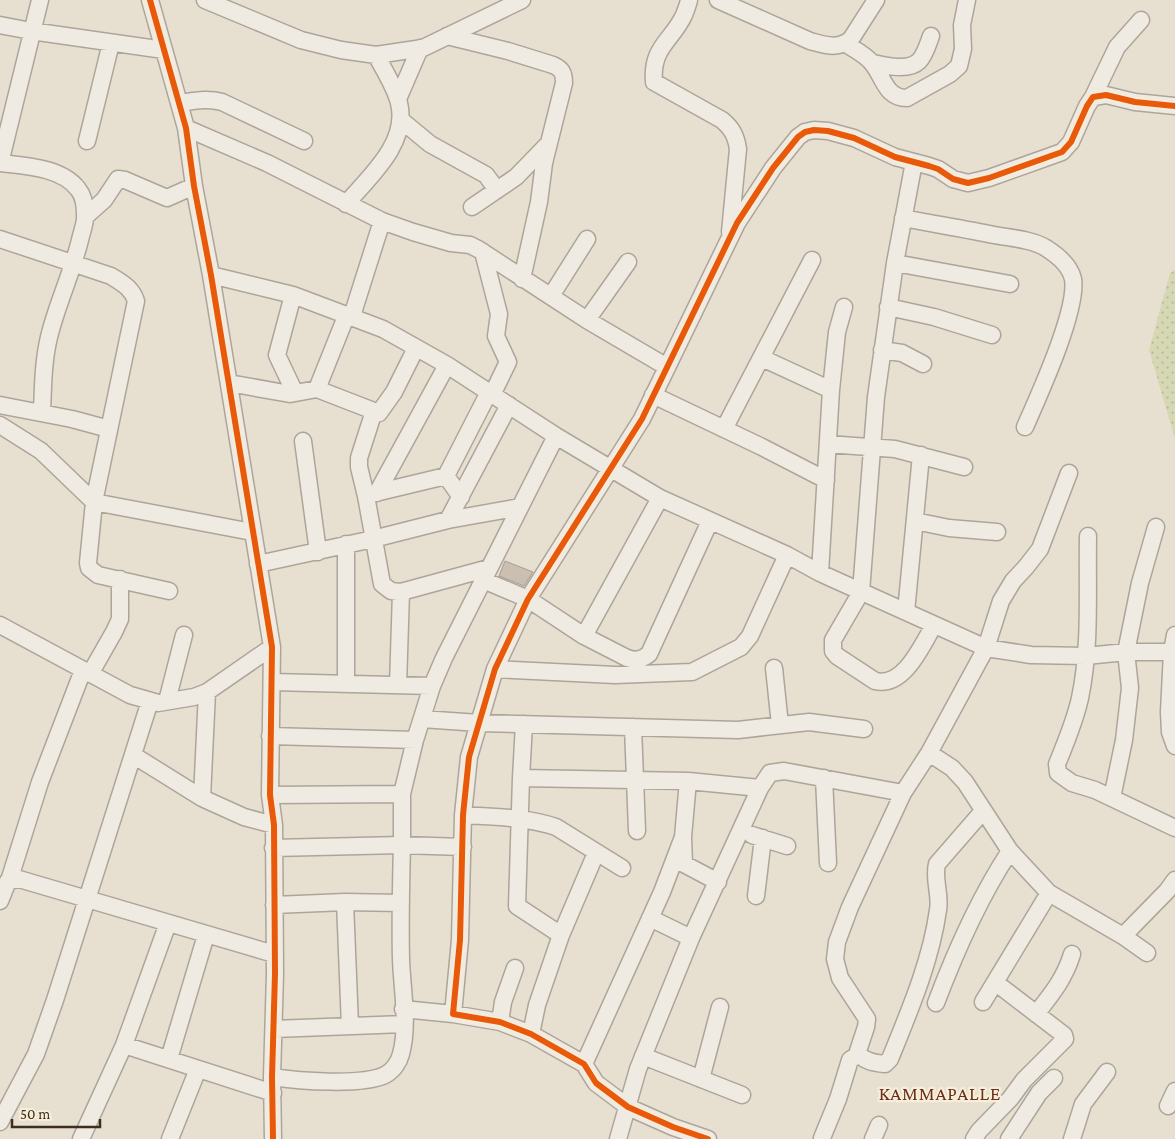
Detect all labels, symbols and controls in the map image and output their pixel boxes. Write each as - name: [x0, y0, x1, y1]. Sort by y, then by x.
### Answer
- district label: KAMMAPALLE: [879, 1083, 1001, 1104]
- scale bar: [12, 1096, 100, 1128]
- text: 50 m: [20, 1106, 50, 1122]

